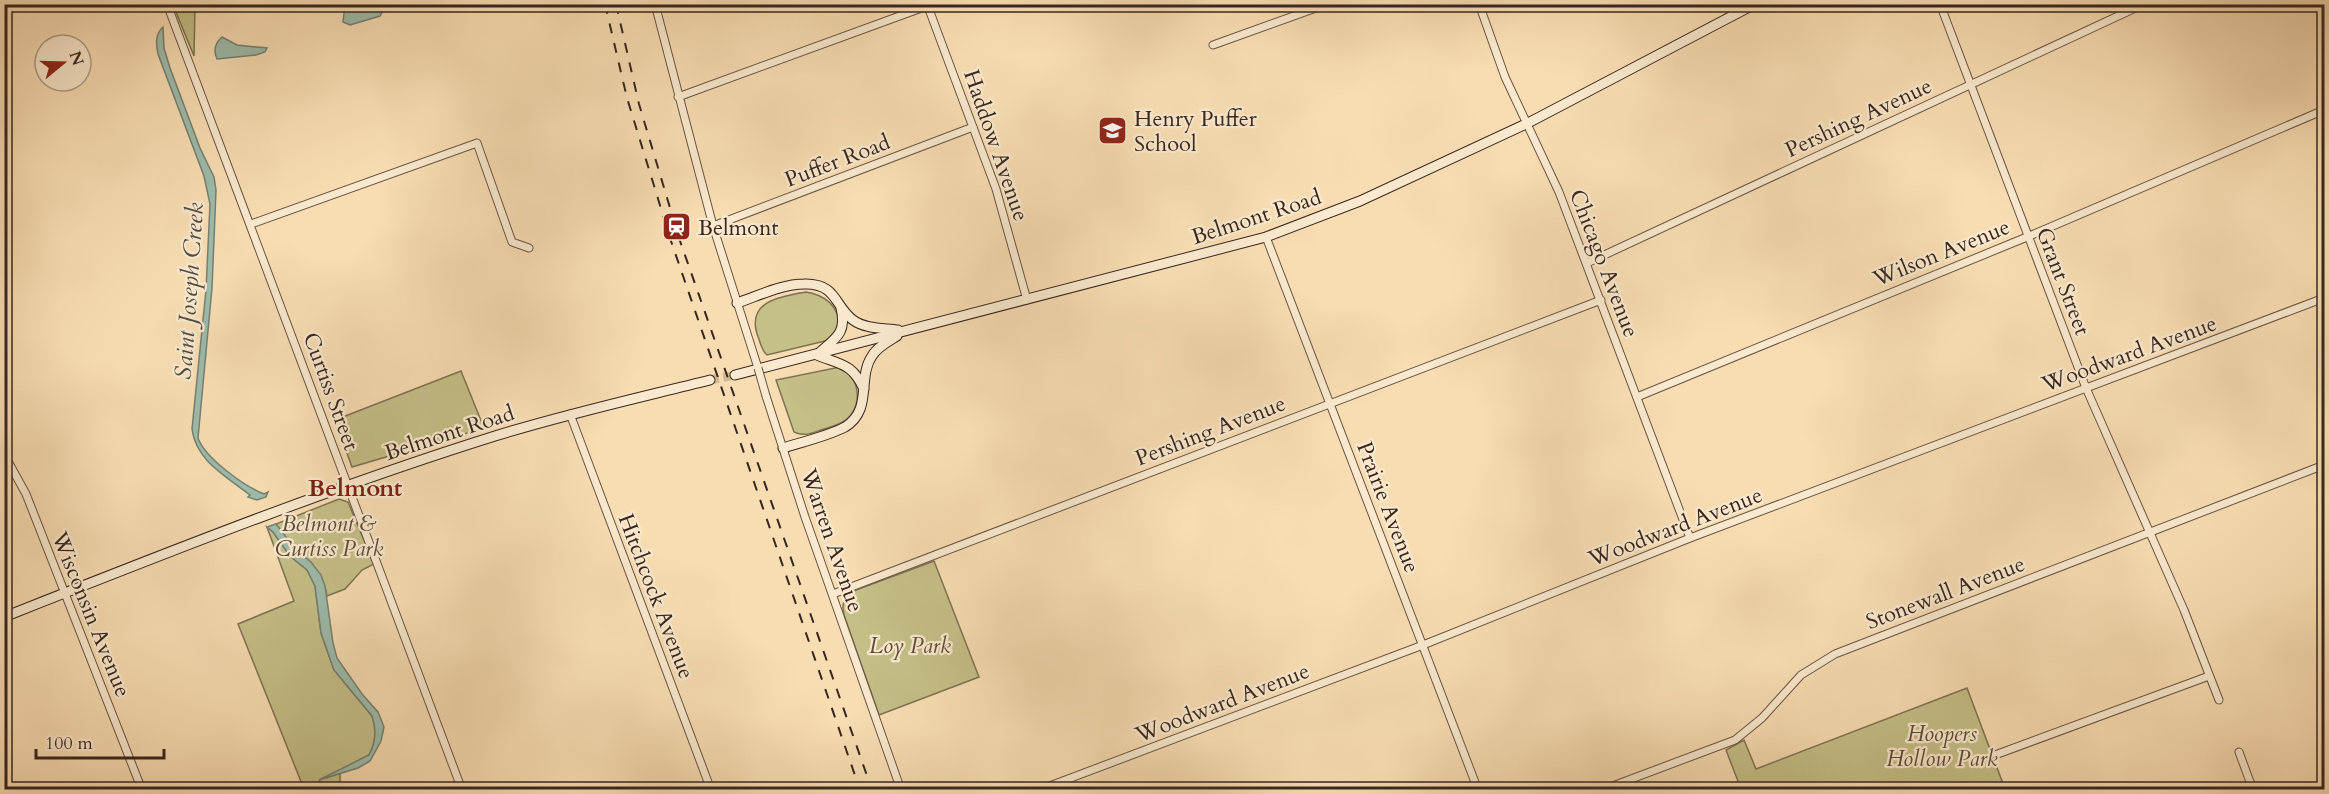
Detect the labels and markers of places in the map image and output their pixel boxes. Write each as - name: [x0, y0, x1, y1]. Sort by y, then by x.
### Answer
- place label: Henry Puffer School: [1134, 104, 1258, 159]
- school or university icon: Henry Puffer School: [1097, 115, 1129, 147]
- station icon: Belmont: [661, 211, 693, 243]
- place label: Belmont: [698, 213, 779, 243]

